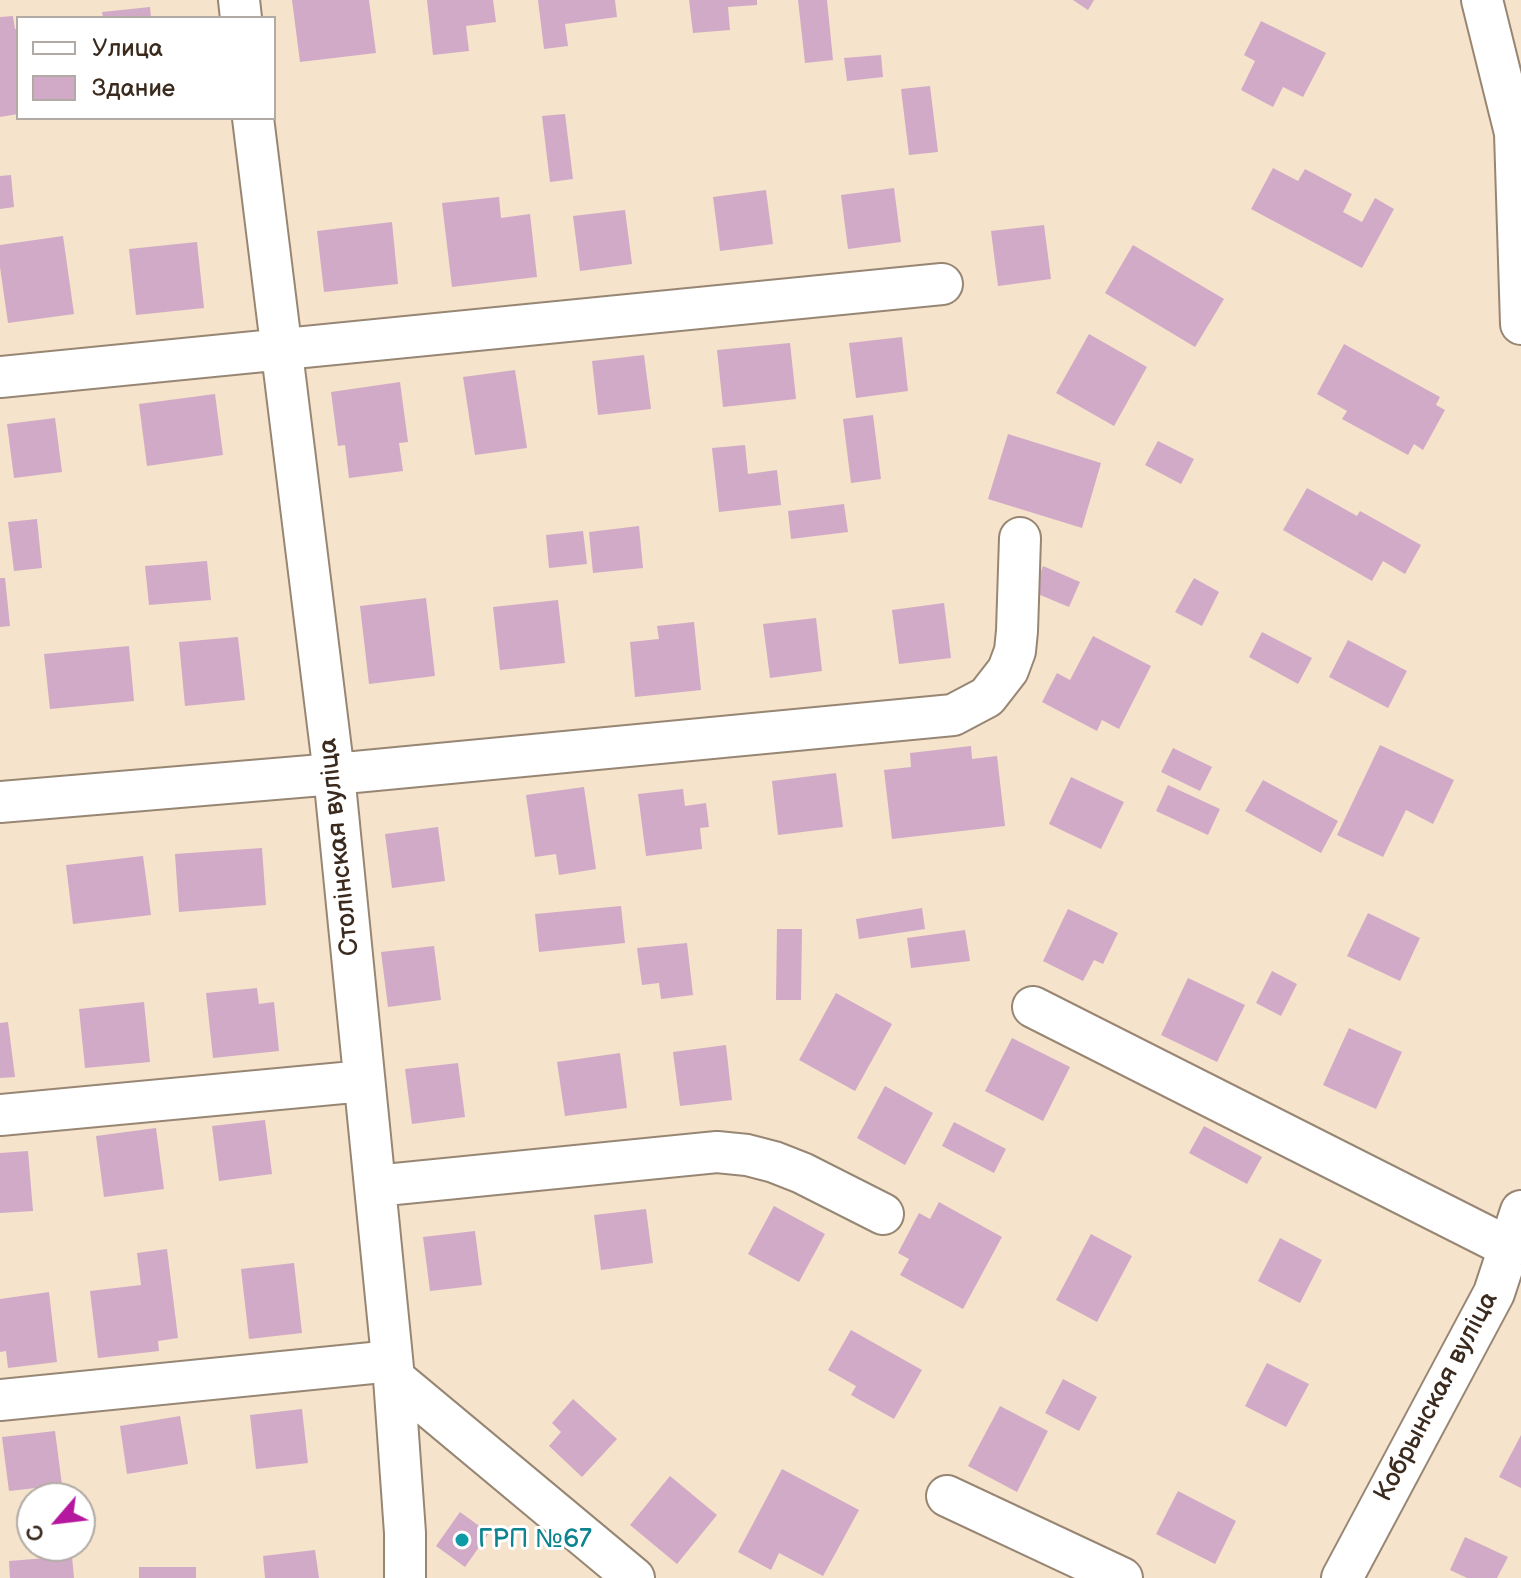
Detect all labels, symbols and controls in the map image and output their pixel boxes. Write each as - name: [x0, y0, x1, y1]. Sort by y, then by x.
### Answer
- legend: [16, 16, 276, 120]
- text: Улица: [92, 34, 163, 63]
- text: Здание: [92, 74, 175, 103]
- street label: Столінская вуліца: [313, 737, 367, 957]
- street label: Кобрынская вуліца: [1369, 1287, 1505, 1507]
- north arrow: [16, 1482, 96, 1562]
- text: С: [21, 1519, 52, 1546]
- place label: ГРП №67: [478, 1524, 592, 1556]
- marker: ГРП №67: [453, 1531, 471, 1549]

